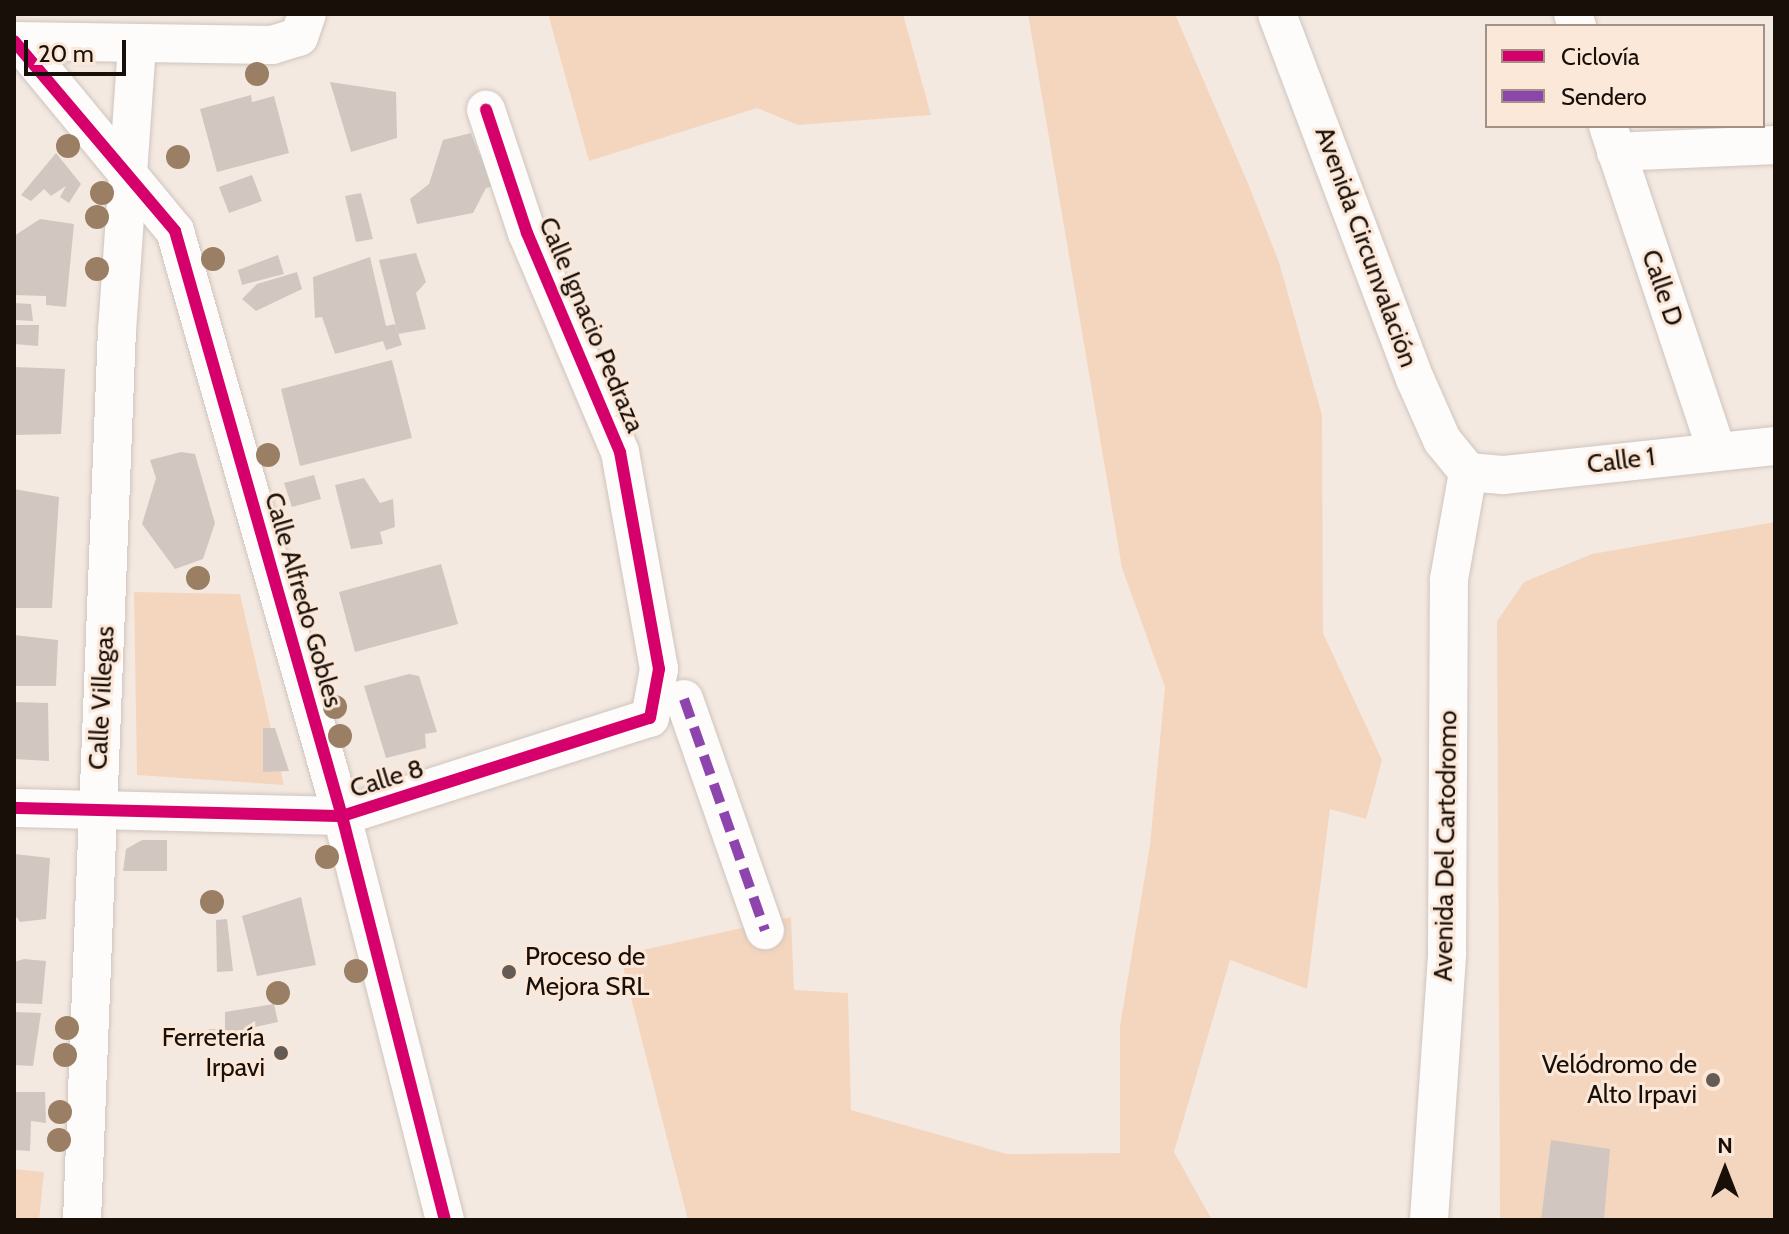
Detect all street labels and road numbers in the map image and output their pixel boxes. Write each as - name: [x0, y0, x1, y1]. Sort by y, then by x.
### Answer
- street label: Avenida Circunvalación: [1308, 123, 1424, 371]
- street label: Calle Ignacio Pedraza: [532, 213, 650, 437]
- street label: Calle D: [1634, 246, 1690, 330]
- street label: Calle 1: [1585, 441, 1657, 481]
- street label: Calle Alfredo Gobles: [257, 489, 349, 711]
- street label: Calle Villegas: [83, 625, 121, 771]
- street label: Avenida Del Cartodromo: [1428, 710, 1464, 982]
- street label: Calle 8: [346, 753, 428, 805]

